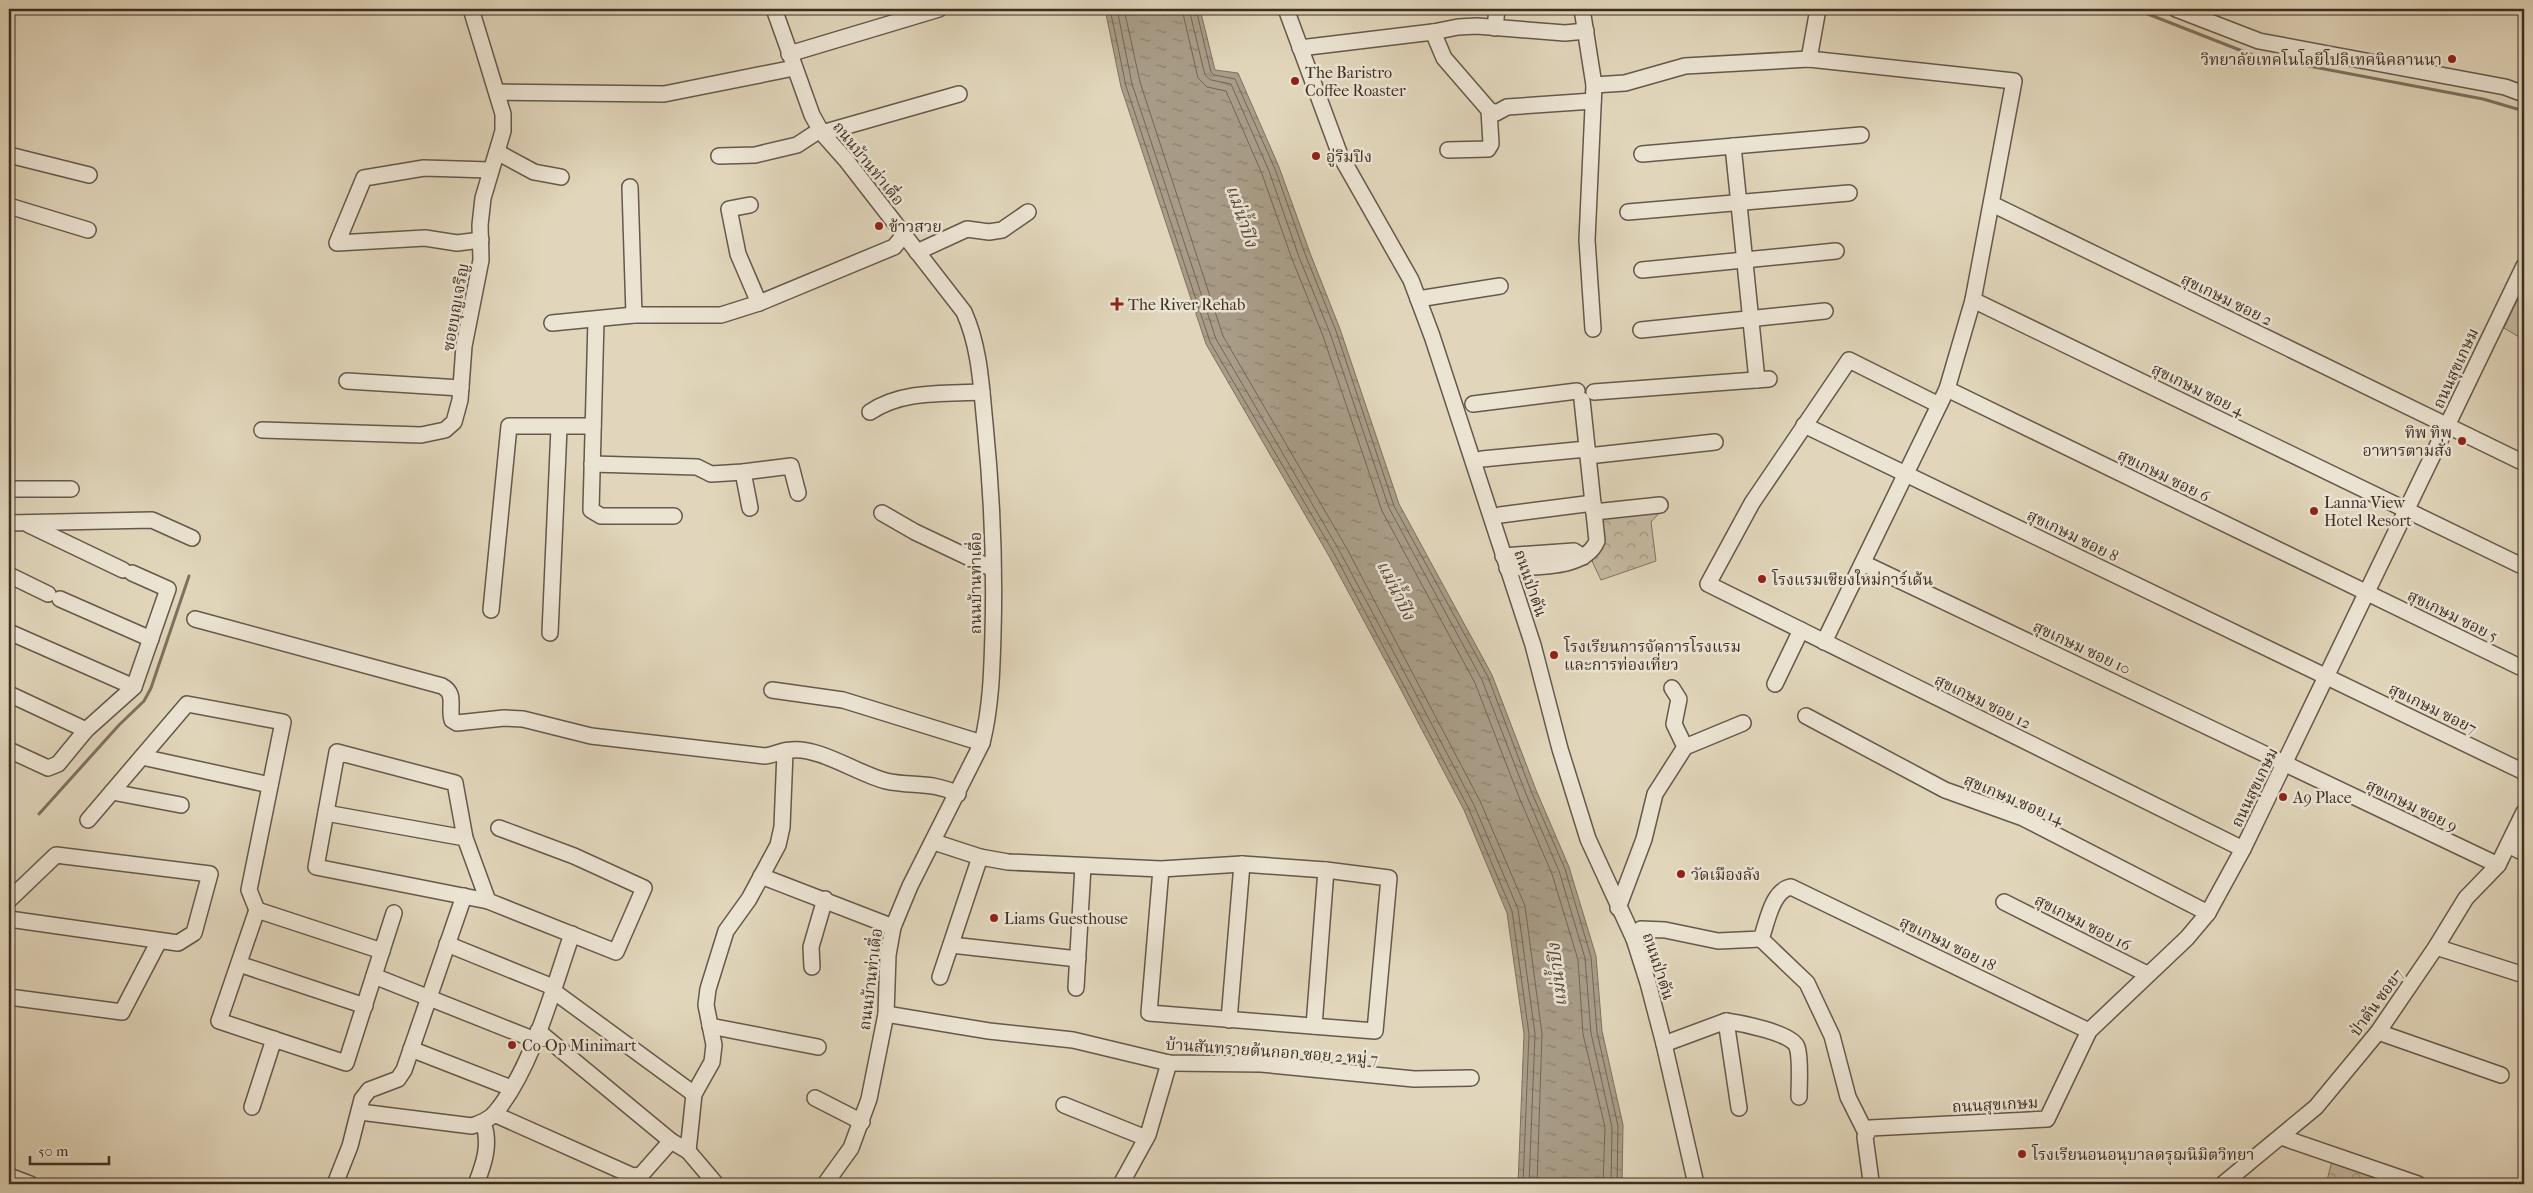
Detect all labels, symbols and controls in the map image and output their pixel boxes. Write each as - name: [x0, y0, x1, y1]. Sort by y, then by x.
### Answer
- place label: วิทยาลัยเทคโนโลยีโปลิเทคนิคลานนา: [2200, 49, 2442, 69]
- marker: วิทยาลัยเทคโนโลยีโปลิเทคนิคลานนา: [2446, 53, 2458, 65]
- place label: The Baristro Coffee Roaster: [1305, 63, 1406, 100]
- marker: The Baristro Coffee Roaster: [1289, 75, 1301, 87]
- street label: ถนนบ้านท่าเดื่อ: [829, 116, 910, 209]
- place label: อู่ริมปิง: [1326, 147, 1372, 167]
- marker: อู่ริมปิง: [1310, 150, 1322, 162]
- water label: แม่น้ำปิง: [1221, 181, 1266, 251]
- place label: ข้าวสวย: [889, 217, 942, 236]
- marker: ข้าวสวย: [873, 220, 885, 232]
- street label: ซอยบุญเจริญ: [438, 262, 475, 353]
- street label: สุขเกษม ซอย 2: [2177, 269, 2276, 332]
- place label: The River Rehab: [1128, 295, 1245, 314]
- marker: The River Rehab: [1110, 297, 1124, 311]
- street label: ถนนสุขเกษม: [2429, 325, 2484, 412]
- street label: สุขเกษม ซอย 4: [2148, 359, 2248, 422]
- place label: ทิพ ทิพ อาหารตามสั่ง: [2363, 423, 2452, 460]
- marker: ทิพ ทิพ อาหารตามสั่ง: [2456, 435, 2468, 447]
- street label: สุขเกษม ซอย 6: [2114, 445, 2213, 508]
- place label: Lanna View Hotel Resort: [2324, 493, 2412, 530]
- street label: สุขเกษม ซอย 8: [2023, 505, 2121, 567]
- marker: Lanna View Hotel Resort: [2308, 505, 2320, 517]
- street label: ถนนบ้านท่าเดื่อ: [964, 532, 985, 634]
- street label: ถนนป่าตัน: [1510, 547, 1551, 619]
- water label: แม่น้ำปิง: [1372, 555, 1423, 624]
- place label: โรงแรมเชียงใหม่การ์เด้น: [1771, 569, 1933, 589]
- marker: โรงแรมเชียงใหม่การ์เด้น: [1756, 573, 1768, 585]
- street label: สุขเกษม ซอย 5: [2404, 585, 2501, 647]
- street label: สุขเกษม ซอย 10: [2029, 617, 2134, 680]
- place label: โรงเรียนการจัดการโรงแรม และการท่องเที่ยว: [1563, 636, 1741, 674]
- marker: โรงเรียนการจัดการโรงแรม และการท่องเที่ยว: [1548, 649, 1560, 661]
- street label: สุขเกษม ซอย 12: [1931, 670, 2034, 735]
- street label: สุขเกษม ซอย7: [2385, 679, 2480, 740]
- street label: ถนนสุขเกษม: [2227, 744, 2284, 831]
- street label: สุขเกษม ซอย 14: [1960, 770, 2067, 831]
- street label: สุขเกษม ซอย 9: [2362, 775, 2461, 838]
- place label: A9 Place: [2292, 788, 2352, 807]
- marker: A9 Place: [2277, 791, 2289, 803]
- place label: วัดเมืองลัง: [1691, 865, 1760, 884]
- marker: วัดเมืองลัง: [1675, 868, 1687, 880]
- street label: สุขเกษม ซอย 16: [2031, 890, 2134, 957]
- place label: Liams Guesthouse: [1004, 909, 1128, 928]
- marker: Liams Guesthouse: [988, 912, 1000, 924]
- street label: สุขเกษม ซอย 18: [1896, 912, 1999, 977]
- street label: ถนนบ้านท่าเดื่อ: [853, 927, 886, 1031]
- street label: ถนนป่าตัน: [1639, 930, 1678, 1002]
- water label: แม่น้ำปิง: [1539, 941, 1572, 1008]
- street label: ป่าตัน ซอย7: [2346, 965, 2407, 1040]
- street label: บ้านสันทรายต้นกอก ซอย 2 หมู่ 7: [1165, 1035, 1379, 1069]
- place label: Co-Op Minimart: [522, 1036, 637, 1055]
- marker: Co-Op Minimart: [506, 1039, 518, 1051]
- street label: ถนนสุขเกษม: [1951, 1093, 2039, 1118]
- scale bar: [30, 1133, 109, 1165]
- text: 50 m: [38, 1142, 69, 1160]
- place label: โรงเรียนอนอนุบาลดรุฌนิมิตวิทยา: [2031, 1144, 2254, 1166]
- marker: โรงเรียนอนอนุบาลดรุฌนิมิตวิทยา: [2016, 1148, 2028, 1160]

